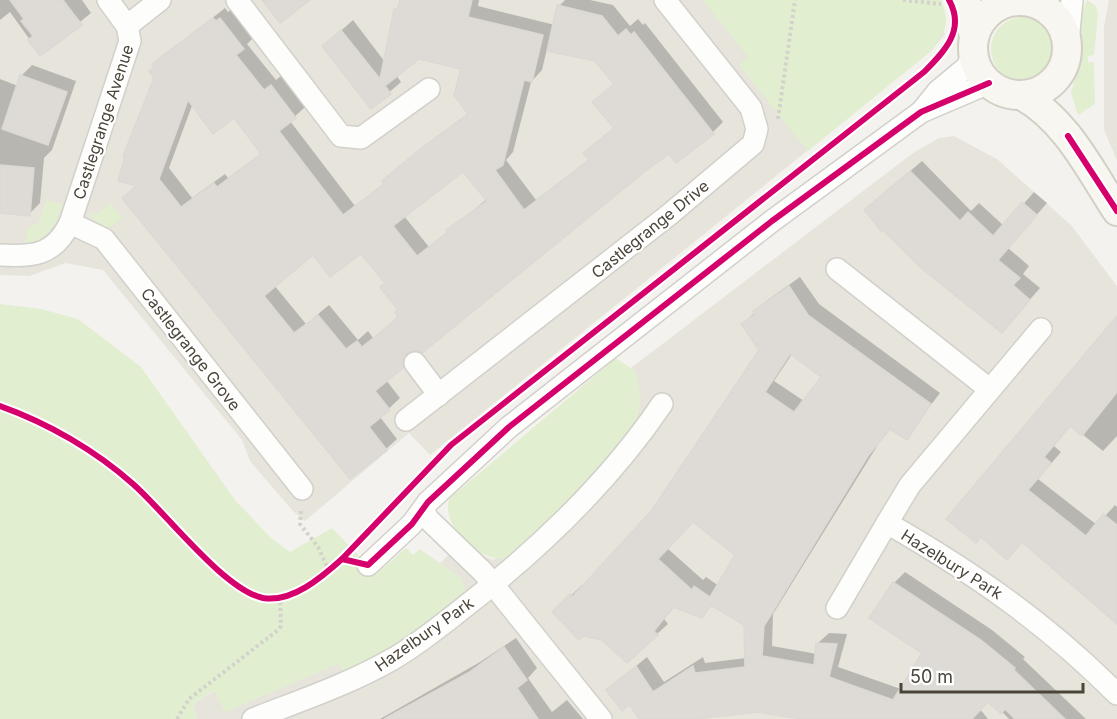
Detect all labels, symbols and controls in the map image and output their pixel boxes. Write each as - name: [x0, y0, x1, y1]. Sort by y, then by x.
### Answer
- street label: Castlegrange Avenue: [69, 42, 137, 202]
- street label: Castlegrange Drive: [587, 176, 713, 282]
- street label: Castlegrange Grove: [137, 284, 245, 414]
- street label: Hazelbury Park: [898, 525, 1007, 603]
- street label: Hazelbury Park: [371, 592, 477, 675]
- scale bar: [901, 656, 1082, 694]
- text: 50 m: [910, 666, 953, 687]

